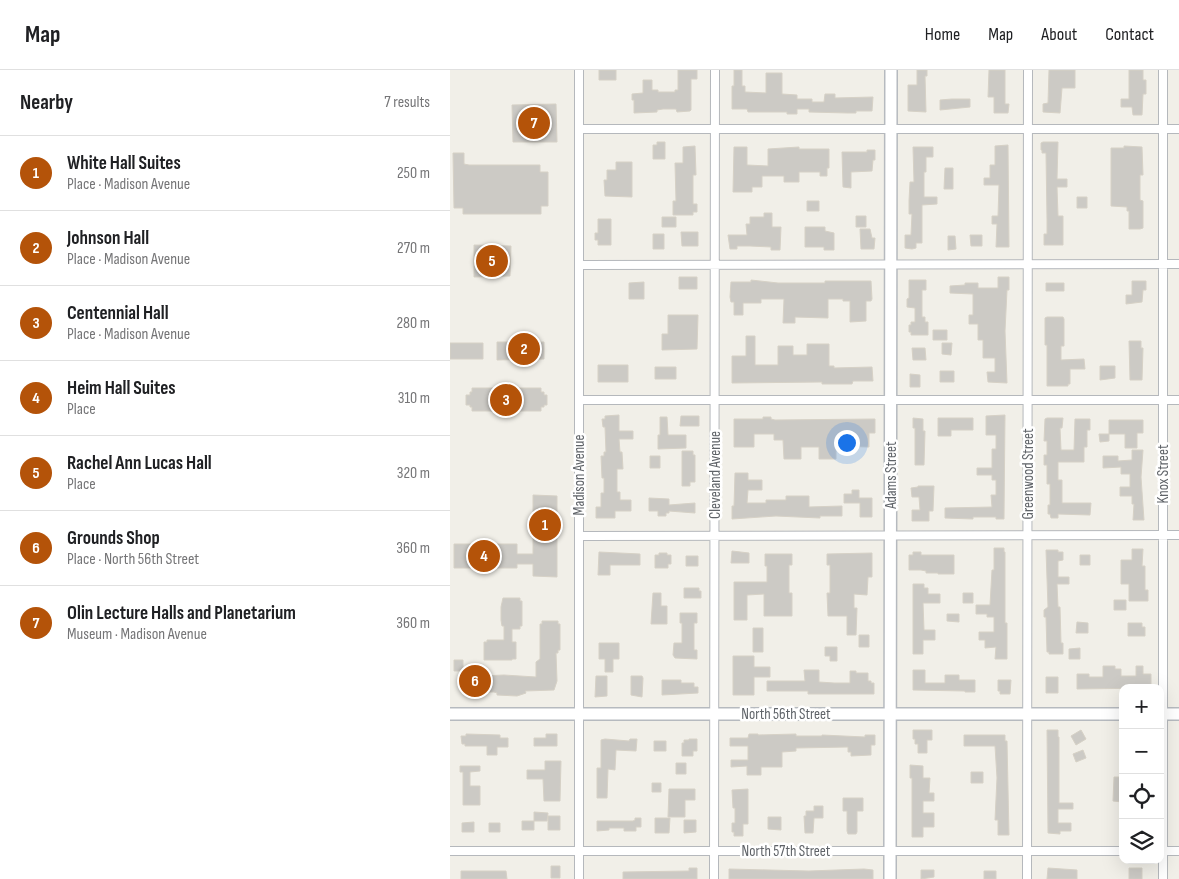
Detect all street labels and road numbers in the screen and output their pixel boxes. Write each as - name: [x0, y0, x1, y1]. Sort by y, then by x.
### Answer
- street label: Greenwood Street: [1019, 428, 1038, 520]
- street label: Cleveland Avenue: [706, 431, 725, 519]
- street label: Madison Avenue: [570, 435, 589, 515]
- street label: Adams Street: [882, 441, 901, 510]
- street label: Knox Street: [1154, 444, 1173, 503]
- street label: North 56th Street: [741, 705, 831, 724]
- street label: North 57th Street: [742, 842, 831, 861]

